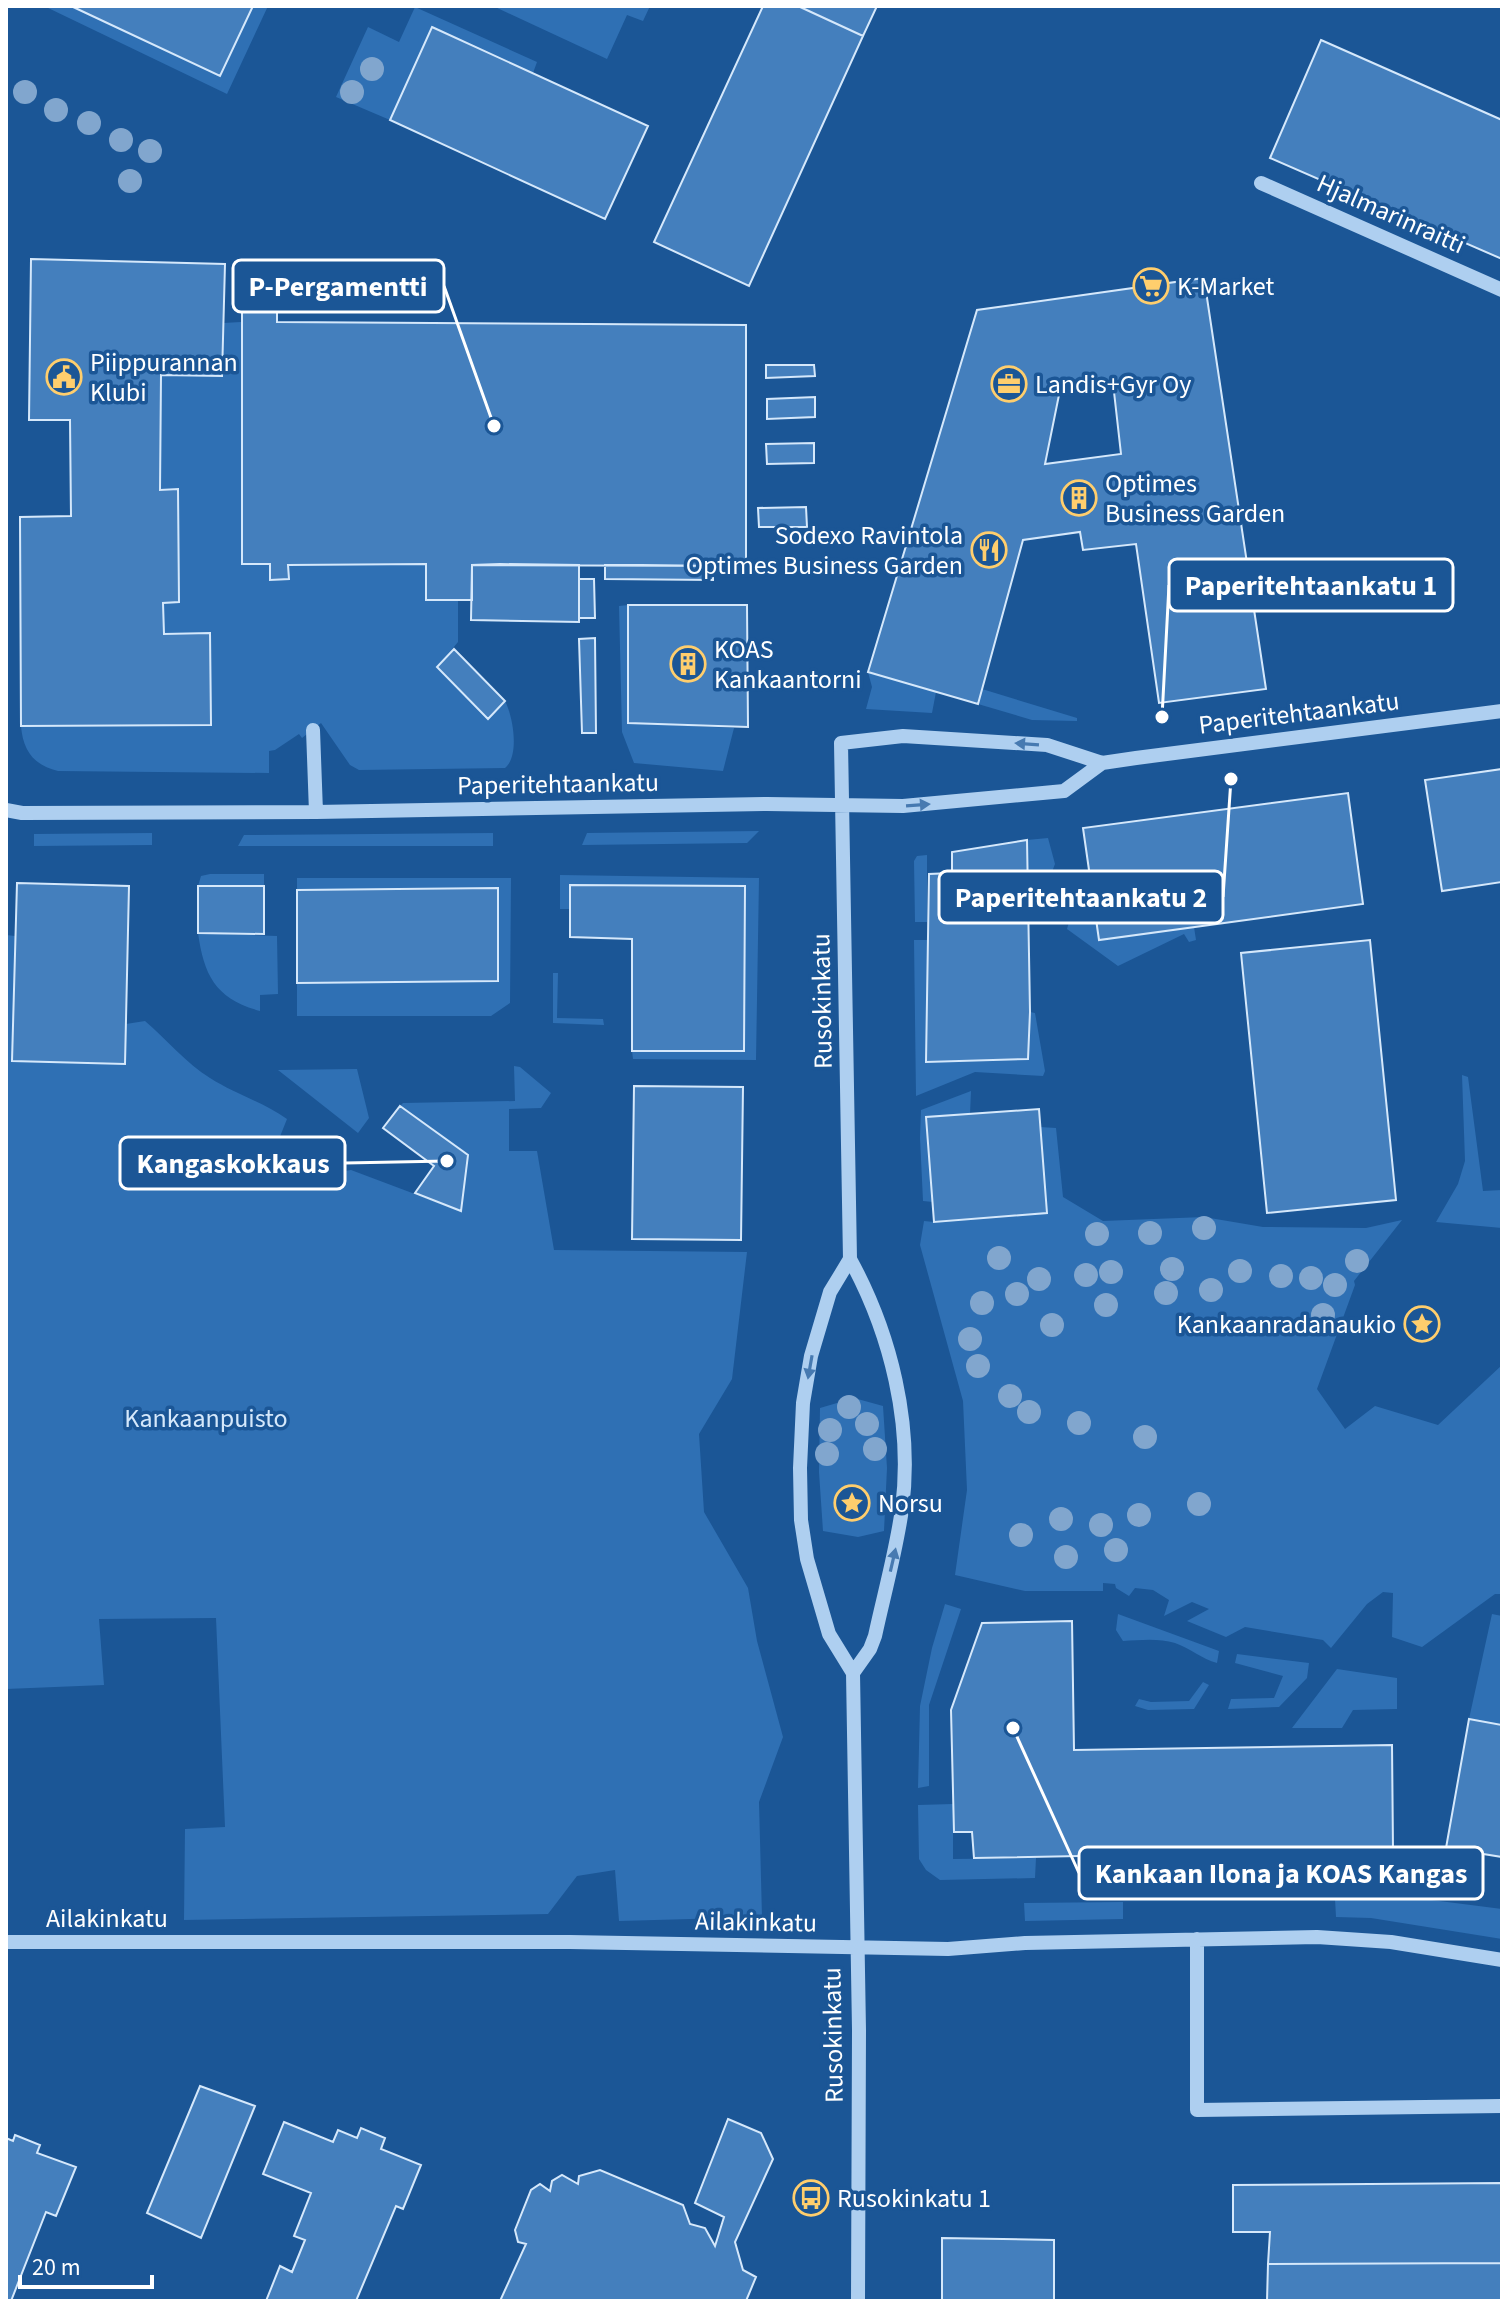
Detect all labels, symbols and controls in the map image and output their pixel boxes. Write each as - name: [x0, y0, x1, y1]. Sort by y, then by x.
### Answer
- street label: Hjalmarinraitti: [1311, 165, 1471, 263]
- callout: P-Pergamentti: [233, 260, 444, 312]
- text: P-Pergamentti: [248, 267, 428, 307]
- supermarket icon: K-Market: [1132, 267, 1170, 305]
- place label: K-Market: [1177, 268, 1274, 305]
- place label: Piippurannan Klubi: [90, 344, 238, 411]
- public building icon: Piippurannan Klubi: [45, 358, 83, 396]
- office icon: Landis+Gyr Oy: [990, 365, 1028, 403]
- place label: Landis+Gyr Oy: [1035, 366, 1191, 403]
- place label: Optimes Business Garden: [1105, 465, 1285, 532]
- building icon: Optimes Business Garden: [1060, 479, 1098, 517]
- place label: Sodexo Ravintola Optimes Business Garden: [686, 517, 963, 584]
- restaurant icon: Sodexo Ravintola Optimes Business Garden: [970, 531, 1008, 569]
- callout: Paperitehtaankatu 1: [1169, 559, 1453, 611]
- text: Paperitehtaankatu 1: [1185, 566, 1437, 606]
- place label: KOAS Kankaantorni: [714, 631, 862, 698]
- building icon: KOAS Kankaantorni: [669, 645, 707, 683]
- street label: Paperitehtaankatu: [1197, 682, 1401, 744]
- one-way arrow: [1014, 737, 1039, 750]
- street label: Paperitehtaankatu: [457, 764, 659, 804]
- one-way arrow: [906, 798, 931, 811]
- callout: Paperitehtaankatu 2: [939, 871, 1223, 923]
- text: Paperitehtaankatu 2: [955, 878, 1207, 918]
- street label: Rusokinkatu: [802, 933, 842, 1069]
- callout: Kangaskokkaus: [120, 1137, 345, 1189]
- text: Kangaskokkaus: [136, 1144, 330, 1184]
- place icon: Kankaanradanaukio: [1403, 1305, 1441, 1343]
- place label: Kankaanradanaukio: [1177, 1306, 1396, 1343]
- one-way arrow: [803, 1355, 815, 1380]
- park label: Kankaanpuisto: [124, 1400, 288, 1437]
- place icon: Norsu: [833, 1484, 871, 1522]
- place label: Norsu: [878, 1485, 943, 1522]
- one-way arrow: [887, 1548, 899, 1573]
- callout: Kankaan Ilona ja KOAS Kangas: [1079, 1847, 1483, 1899]
- text: Kankaan Ilona ja KOAS Kangas: [1095, 1854, 1467, 1894]
- street label: Ailakinkatu: [46, 1900, 168, 1937]
- street label: Ailakinkatu: [695, 1902, 817, 1942]
- street label: Rusokinkatu: [813, 1967, 853, 2103]
- bus stop icon: Rusokinkatu 1: [792, 2179, 830, 2217]
- place label: Rusokinkatu 1: [837, 2180, 991, 2217]
- scale bar: [20, 2239, 152, 2289]
- text: 20 m: [32, 2250, 81, 2285]

